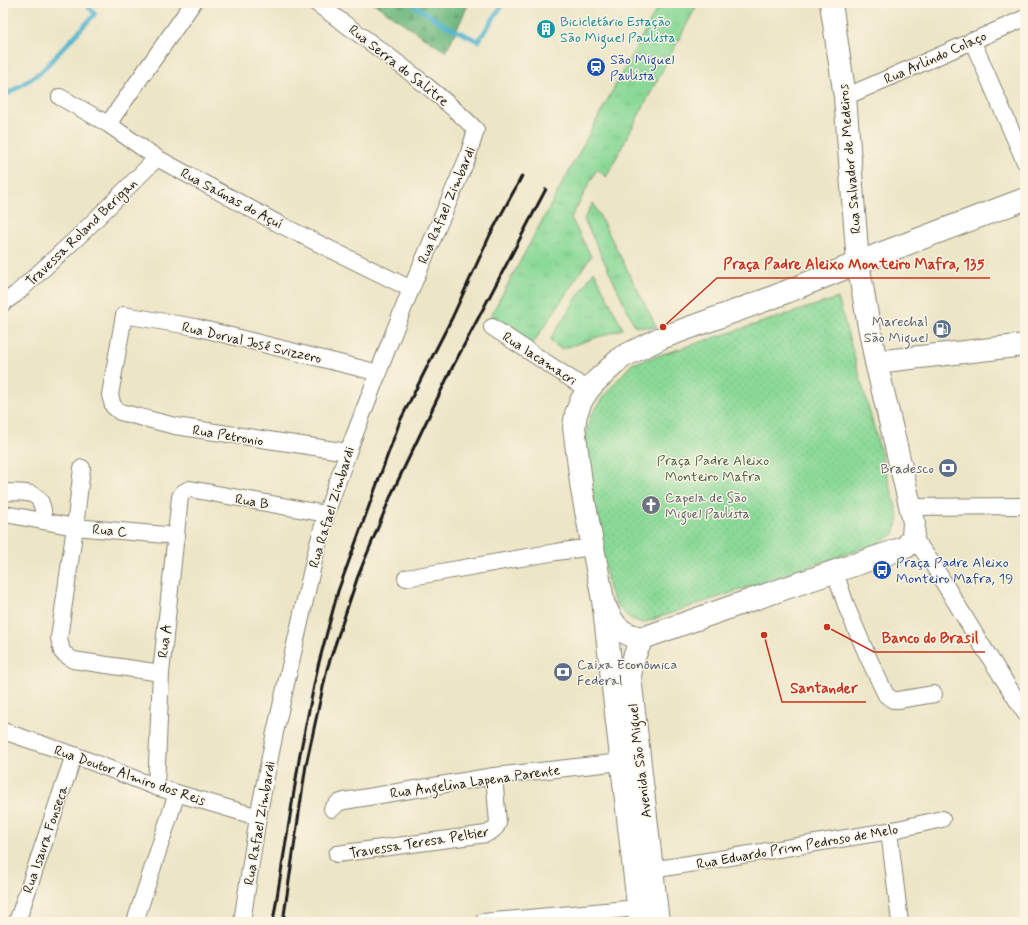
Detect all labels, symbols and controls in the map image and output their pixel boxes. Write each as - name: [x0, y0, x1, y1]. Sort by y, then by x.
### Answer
- place label: Bicicletário Estação São Miguel Paulista: [560, 13, 676, 49]
- building icon: Bicicletário Estação São Miguel Paulista: [535, 18, 557, 40]
- street label: Rua Serra do Salitre: [345, 21, 452, 111]
- street label: Rua Arlindo Colaço: [881, 27, 990, 89]
- place label: São Miguel Paulista: [610, 51, 674, 85]
- station icon: São Miguel Paulista: [585, 56, 607, 78]
- street label: Rua Salvador de Medeiros: [834, 83, 866, 235]
- street label: Rua Rafael Zimbardi: [414, 144, 480, 267]
- street label: Rua Saúnas do Açuí: [177, 164, 286, 233]
- street label: Travessa Roland Berigan: [22, 175, 142, 291]
- callout: Praça Padre Aleixo Monteiro Mafra, 135: [717, 251, 990, 278]
- text: Praça Padre Aleixo Monteiro Mafra, 135: [723, 255, 985, 275]
- place label: Marechal São Miguel: [864, 313, 928, 349]
- street label: Rua Dorval José Svizzero: [180, 318, 323, 368]
- fuel station icon: Marechal São Miguel: [931, 318, 953, 340]
- street label: Rua Iacamacri: [499, 328, 580, 390]
- street label: Rua Petronio: [191, 422, 265, 451]
- street label: Rua Rafael Zimbardi: [305, 444, 359, 570]
- park label: Praça Padre Aleixo Monteiro Mafra: [657, 452, 769, 486]
- bank icon: Bradesco: [937, 457, 959, 479]
- place label: Bradesco: [881, 460, 934, 478]
- place label: Capela de São Miguel Paulista: [665, 489, 750, 525]
- street label: Rua B: [234, 490, 270, 514]
- church icon: Capela de São Miguel Paulista: [640, 494, 662, 516]
- street label: Rua C: [92, 521, 128, 541]
- place label: Praça Padre Aleixo Monteiro Mafra, 19: [896, 554, 1013, 588]
- bus stop icon: Praça Padre Aleixo Monteiro Mafra, 19: [871, 559, 893, 581]
- street label: Rua A: [154, 623, 176, 659]
- callout: Banco do Brasil: [874, 625, 985, 652]
- text: Banco do Brasil: [882, 629, 979, 649]
- place label: Caixa Econômica Federal: [577, 656, 678, 690]
- bank icon: Caixa Econômica Federal: [552, 661, 574, 683]
- callout: Santander: [782, 675, 866, 702]
- text: Santander: [790, 679, 859, 699]
- street label: Avenida São Miguel: [624, 702, 658, 819]
- street label: Rua Doutor Almiro dos Reis: [52, 742, 208, 810]
- street label: Rua Rafael Zimbardi: [240, 760, 280, 887]
- street label: Rua Angelina Lapena Parente: [389, 761, 562, 805]
- street label: Rua Isaura Fonseca: [19, 783, 73, 896]
- street label: Rua Eduardo Prim Pedroso de Melo: [695, 820, 899, 874]
- street label: Travessa Teresa Peltier: [348, 823, 490, 863]

